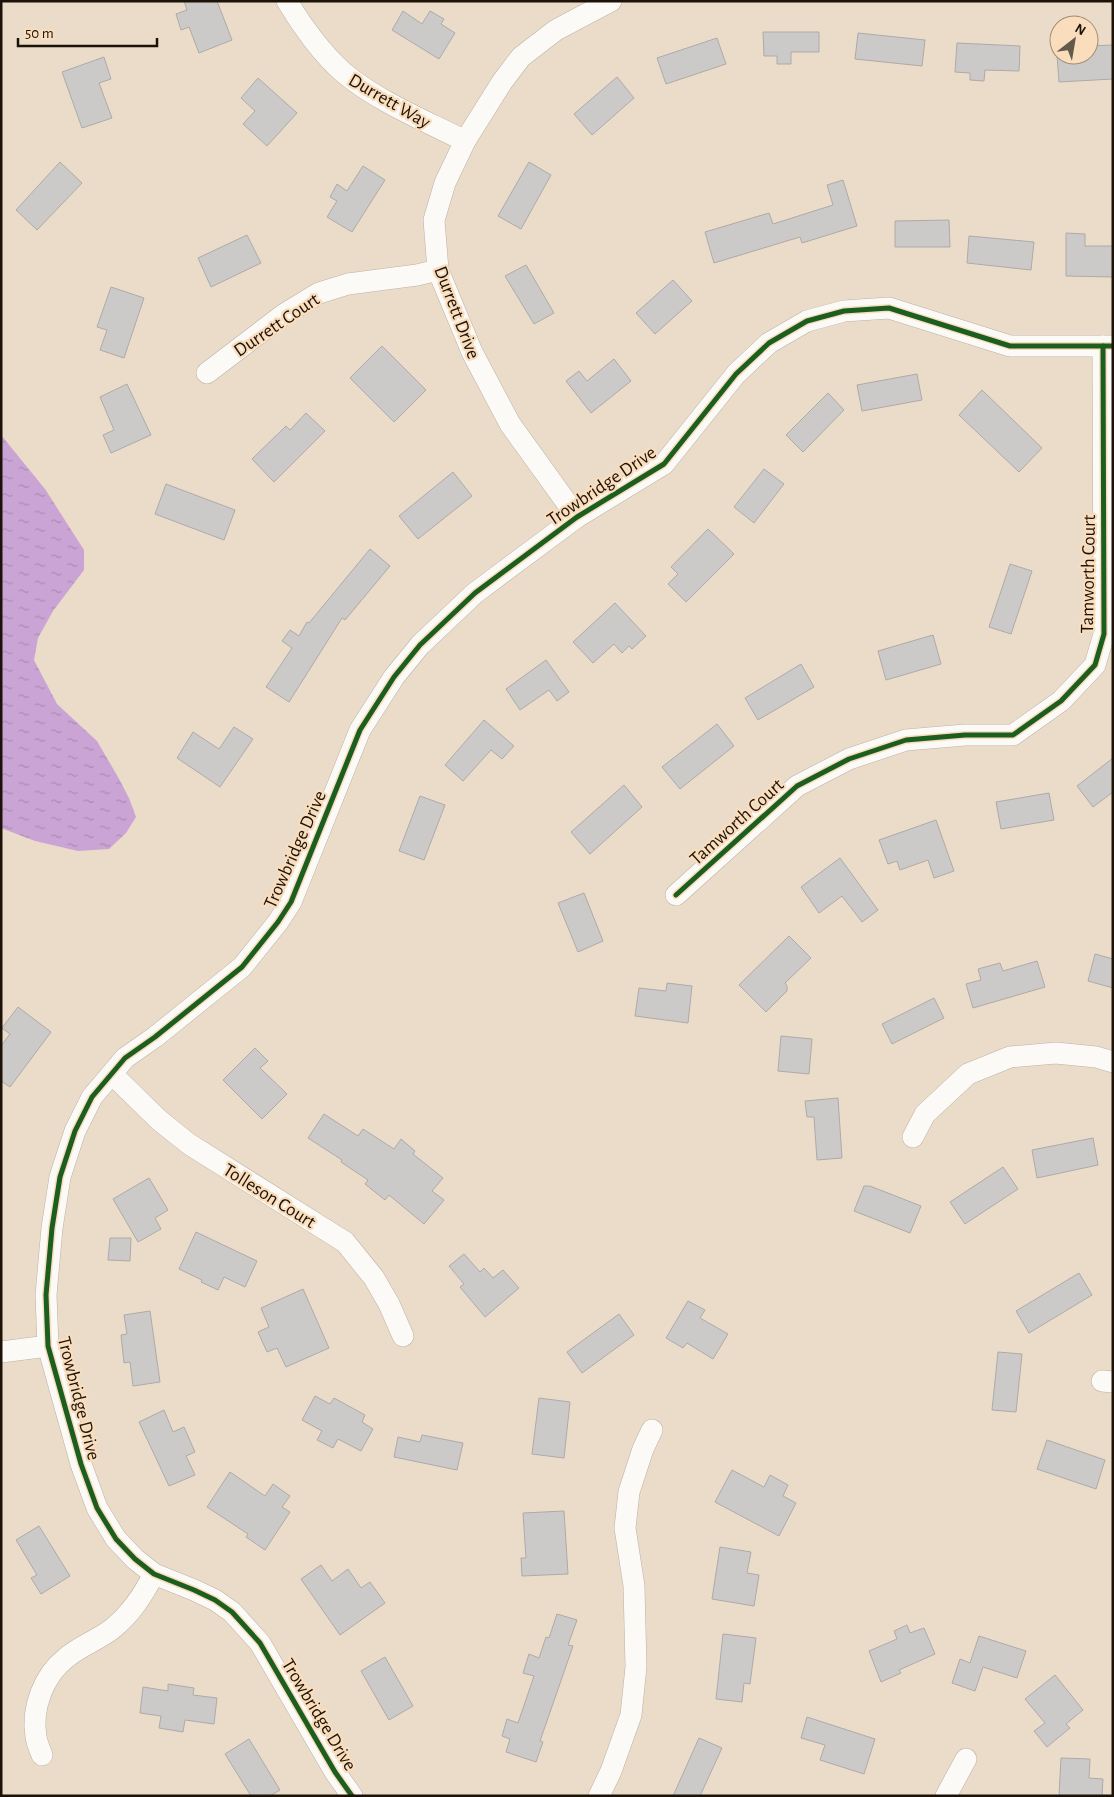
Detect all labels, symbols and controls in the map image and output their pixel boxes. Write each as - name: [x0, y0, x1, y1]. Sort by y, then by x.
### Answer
- scale bar: [18, 15, 156, 47]
- north arrow: [1049, 15, 1099, 65]
- text: N: [1072, 21, 1088, 38]
- text: 50 m: [25, 26, 54, 41]
- street label: Durrett Way: [345, 70, 433, 132]
- street label: Durrett Drive: [430, 264, 483, 361]
- street label: Durrett Court: [231, 290, 323, 361]
- street label: Trowbridge Drive: [544, 443, 660, 530]
- street label: Tamworth Court: [1078, 514, 1099, 634]
- street label: Tamworth Court: [686, 775, 788, 869]
- street label: Trowbridge Drive: [261, 788, 330, 911]
- street label: Tolleson Court: [220, 1160, 319, 1232]
- street label: Trowbridge Drive: [54, 1334, 103, 1462]
- street label: Trowbridge Drive: [278, 1655, 360, 1774]

